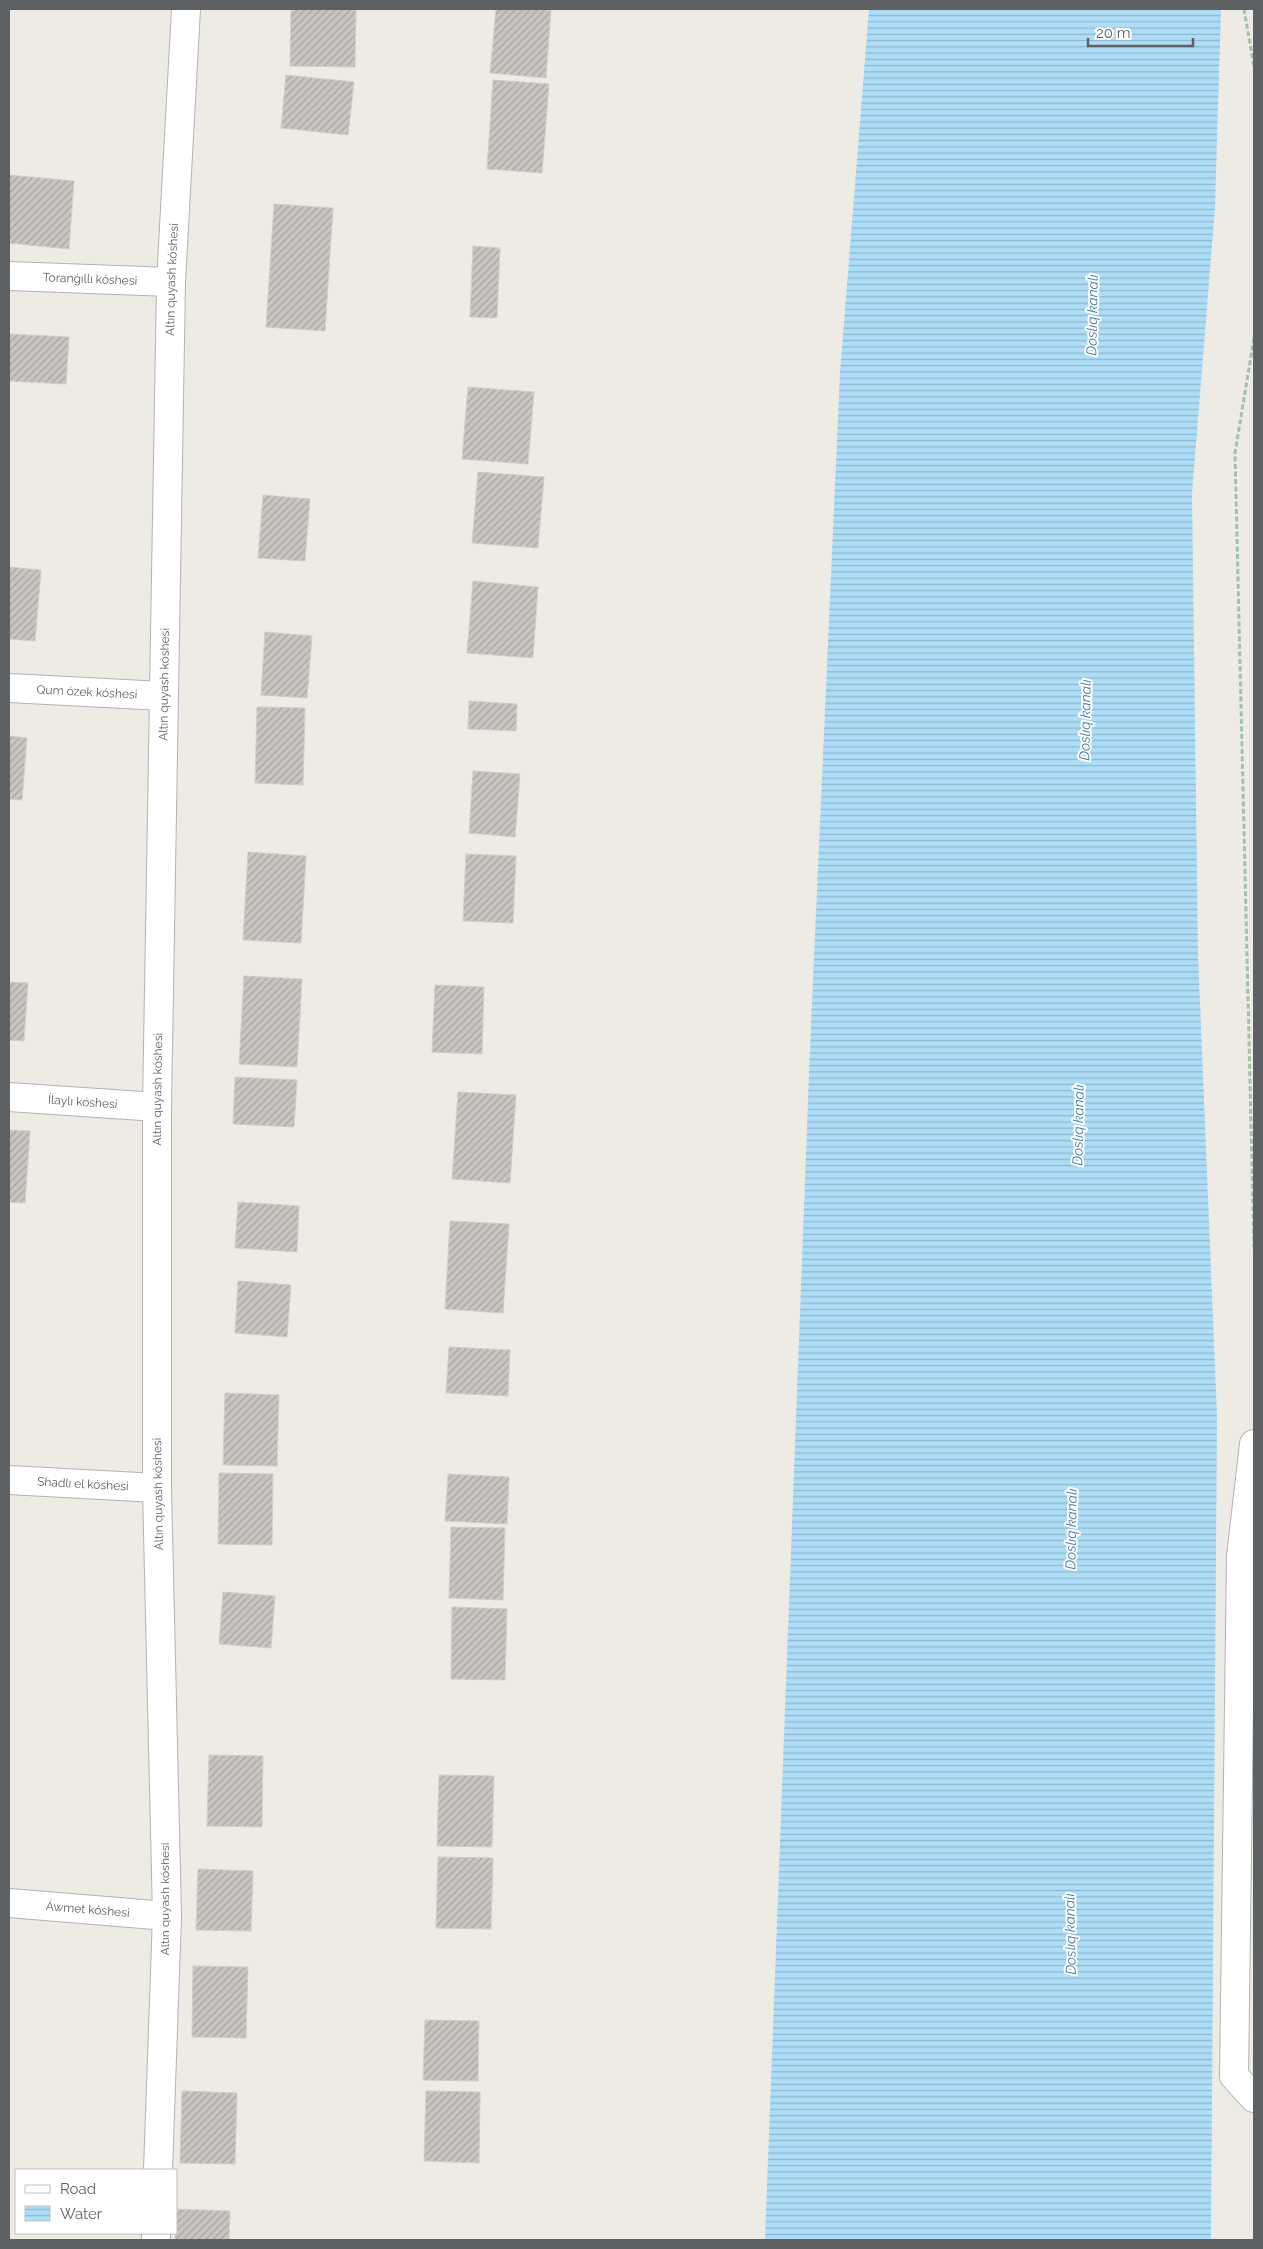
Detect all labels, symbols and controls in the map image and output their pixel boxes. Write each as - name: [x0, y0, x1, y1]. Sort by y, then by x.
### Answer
- scale bar: [1088, 15, 1193, 47]
- text: 20 m: [1096, 24, 1131, 42]
- street label: Altın quyash kóshesi: [163, 223, 181, 336]
- street label: Toranǵıllı kóshesi: [42, 270, 137, 288]
- water label: Doslıq kanalı: [1083, 274, 1101, 356]
- street label: Altın quyash kóshesi: [156, 628, 172, 741]
- water label: Doslıq kanalı: [1076, 679, 1094, 761]
- street label: Qum ózek kóshesi: [36, 682, 138, 702]
- street label: Altın quyash kóshesi: [150, 1033, 165, 1146]
- water label: Doslıq kanalı: [1069, 1084, 1087, 1166]
- street label: Ílaylı kóshesi: [48, 1093, 118, 1111]
- street label: Altın quyash kóshesi: [150, 1438, 166, 1550]
- street label: Shadlı el kóshesi: [37, 1475, 129, 1493]
- water label: Doslıq kanalı: [1062, 1488, 1080, 1570]
- street label: Altın quyash kóshesi: [158, 1843, 172, 1955]
- water label: Doslıq kanalı: [1061, 1893, 1079, 1975]
- street label: Áwmet kóshesi: [45, 1899, 130, 1920]
- legend: [15, 2169, 178, 2234]
- text: Road: [60, 2180, 96, 2198]
- text: Water: [60, 2205, 103, 2223]

